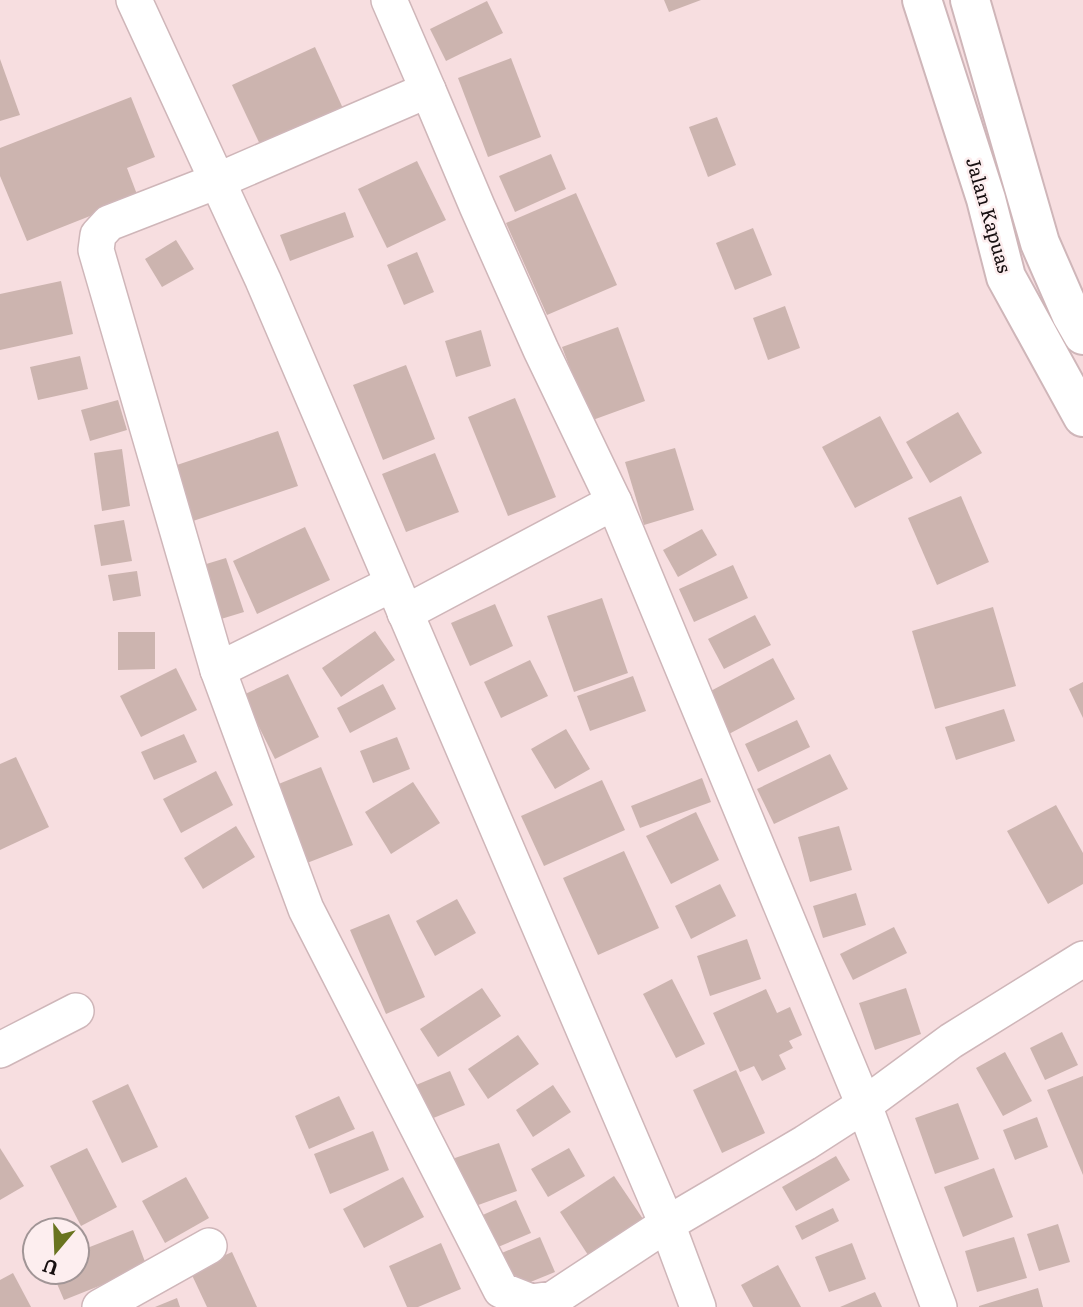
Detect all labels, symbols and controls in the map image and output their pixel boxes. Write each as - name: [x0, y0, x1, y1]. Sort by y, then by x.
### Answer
- street label: Jalan Kapuas: [960, 154, 1020, 276]
- north arrow: [21, 1216, 91, 1286]
- text: U: [38, 1252, 62, 1284]

